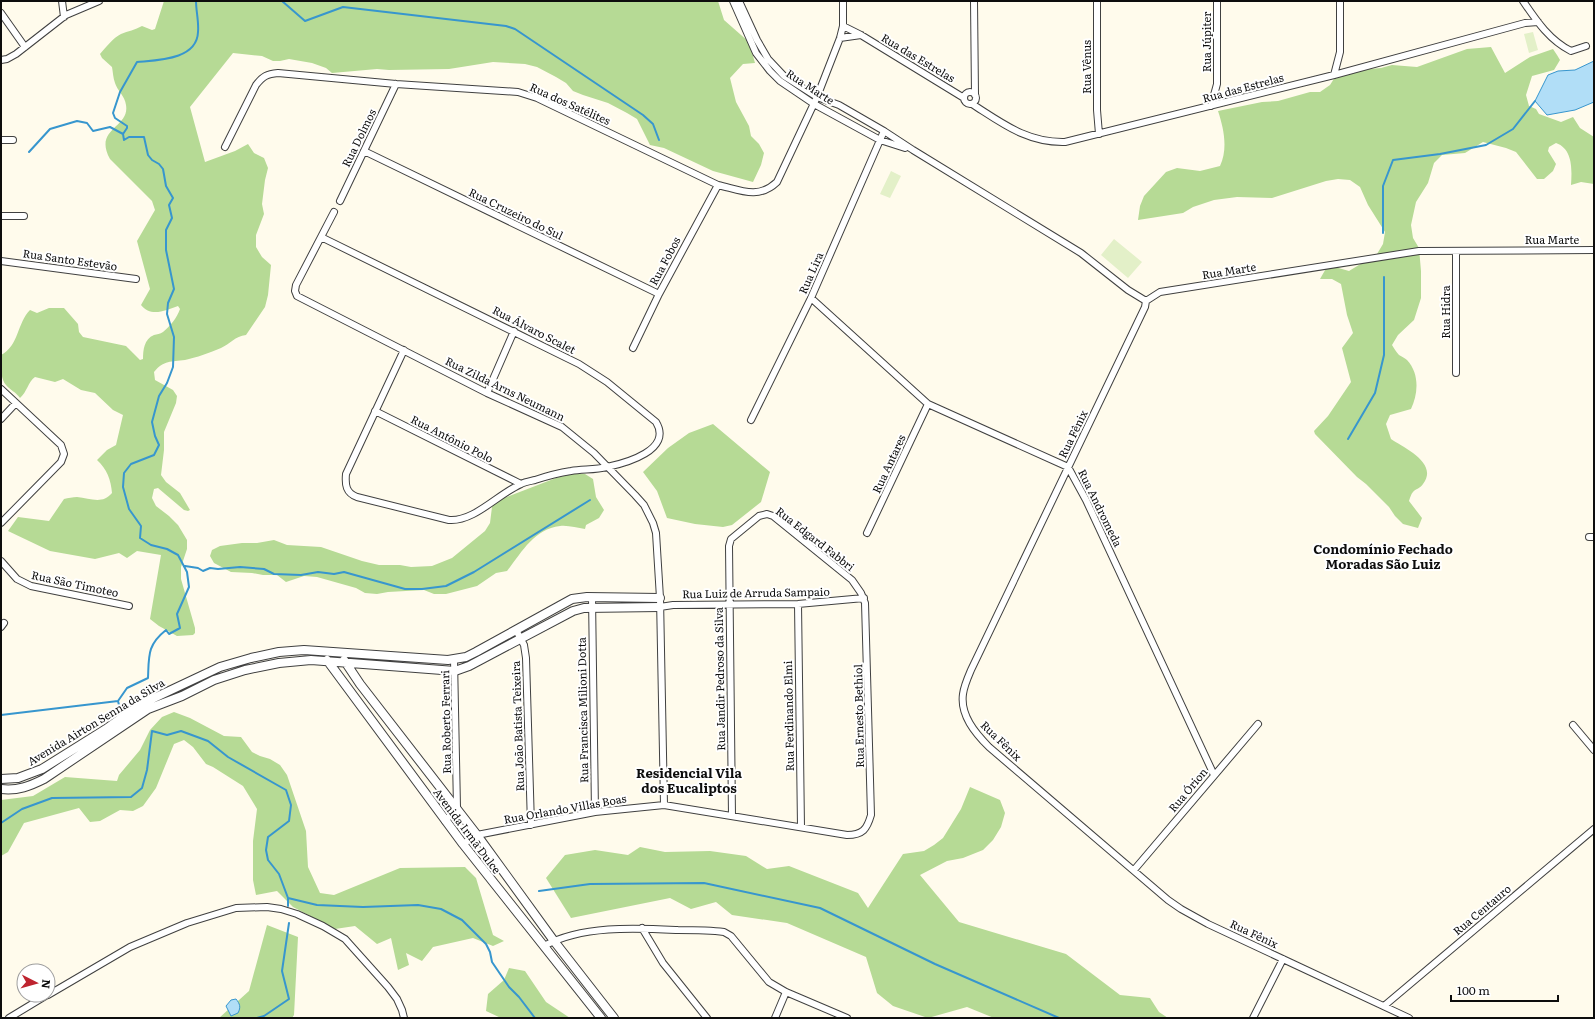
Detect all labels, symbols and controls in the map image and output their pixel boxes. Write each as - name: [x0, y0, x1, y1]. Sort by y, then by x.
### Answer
- street label: Rua Júpiter: [1198, 11, 1214, 72]
- street label: Rua das Estrelas: [879, 29, 958, 86]
- street label: Rua Vênus: [1078, 40, 1094, 94]
- street label: Rua Marte: [783, 65, 838, 108]
- street label: Rua das Estrelas: [1200, 68, 1285, 106]
- street label: Rua dos Satélites: [528, 78, 613, 128]
- street label: Rua Dolmos: [337, 106, 379, 169]
- street label: Rua Cruzeiro do Sul: [467, 183, 567, 243]
- street label: Rua Marte: [1525, 231, 1580, 247]
- street label: Rua Fobos: [645, 233, 684, 288]
- street label: Rua Santo Estevão: [22, 244, 118, 274]
- street label: Rua Lira: [794, 249, 826, 296]
- street label: Rua Marte: [1201, 258, 1257, 282]
- street label: Rua Hidra: [1437, 285, 1453, 339]
- street label: Rua Álvaro Scalet: [490, 301, 579, 357]
- street label: Rua Zilda Arns Neumann: [443, 352, 568, 424]
- street label: Rua Fênix: [1054, 406, 1091, 460]
- street label: Rua Antônio Polo: [408, 410, 496, 466]
- street label: Rua Antares: [867, 432, 909, 496]
- street label: Rua Andromeda: [1075, 466, 1127, 549]
- street label: Rua Edgard Fabbri: [773, 502, 859, 574]
- district label: Condomínio Fechado Moradas São Luiz: [1313, 539, 1453, 573]
- street label: Rua São Timoteo: [30, 566, 120, 600]
- street label: Rua Luiz de Arruda Sampaio: [682, 583, 830, 601]
- street label: Rua Jandir Pedroso da Silva: [710, 607, 728, 751]
- street label: Rua Francisca Milioni Dotta: [573, 637, 591, 783]
- street label: Rua João Batista Teixeira: [507, 660, 527, 792]
- street label: Rua Ferdinando Elmi: [779, 660, 797, 771]
- street label: Rua Ernesto Bethiol: [849, 664, 867, 768]
- street label: Rua Roberto Ferrari: [436, 670, 454, 774]
- street label: Avenida Airton Senna da Silva: [24, 674, 167, 769]
- street label: Rua Fênix: [978, 717, 1026, 765]
- district label: Residencial Vila dos Eucaliptos: [636, 763, 742, 797]
- street label: Rua Órion: [1164, 764, 1211, 815]
- street label: Avenida Irmã Dulce: [430, 784, 505, 877]
- street label: Rua Orlando Villas Boas: [502, 789, 627, 827]
- street label: Rua Centauro: [1449, 880, 1514, 938]
- street label: Rua Fênix: [1228, 915, 1282, 952]
- north arrow: [16, 963, 56, 1003]
- scale bar: [1451, 977, 1558, 1003]
- text: N: [39, 979, 55, 990]
- text: 100 m: [1457, 981, 1490, 999]

